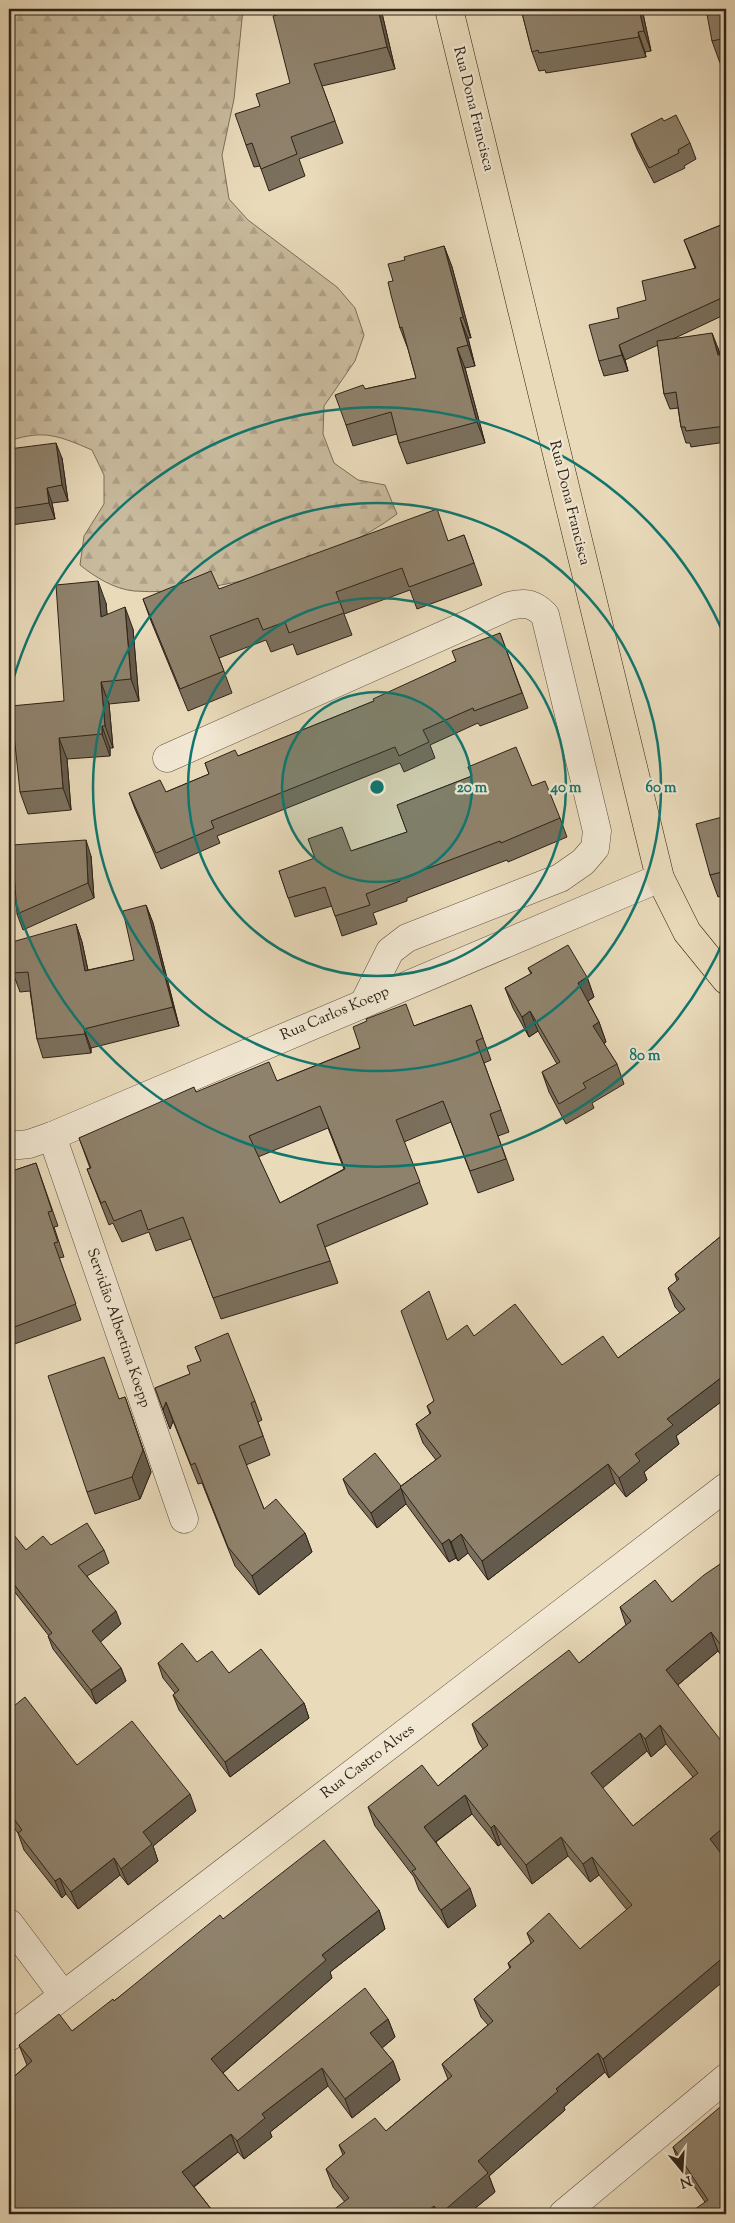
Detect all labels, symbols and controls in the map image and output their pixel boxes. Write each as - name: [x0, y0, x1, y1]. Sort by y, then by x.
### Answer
- street label: Rua Dona Francisca: [447, 44, 499, 174]
- street label: Rua Dona Francisca: [543, 438, 595, 568]
- centre of rings: [368, 778, 386, 796]
- text: 20 m: [457, 778, 488, 799]
- text: 40 m: [550, 778, 582, 799]
- text: 60 m: [646, 778, 677, 799]
- street label: Rua Carlos Koepp: [277, 982, 393, 1046]
- text: 80 m: [629, 1046, 661, 1067]
- street label: Servidão Albertina Koepp: [81, 1245, 155, 1411]
- street label: Rua Castro Alves: [317, 1720, 419, 1804]
- north arrow: [658, 2146, 708, 2196]
- text: N: [677, 2169, 694, 2192]

